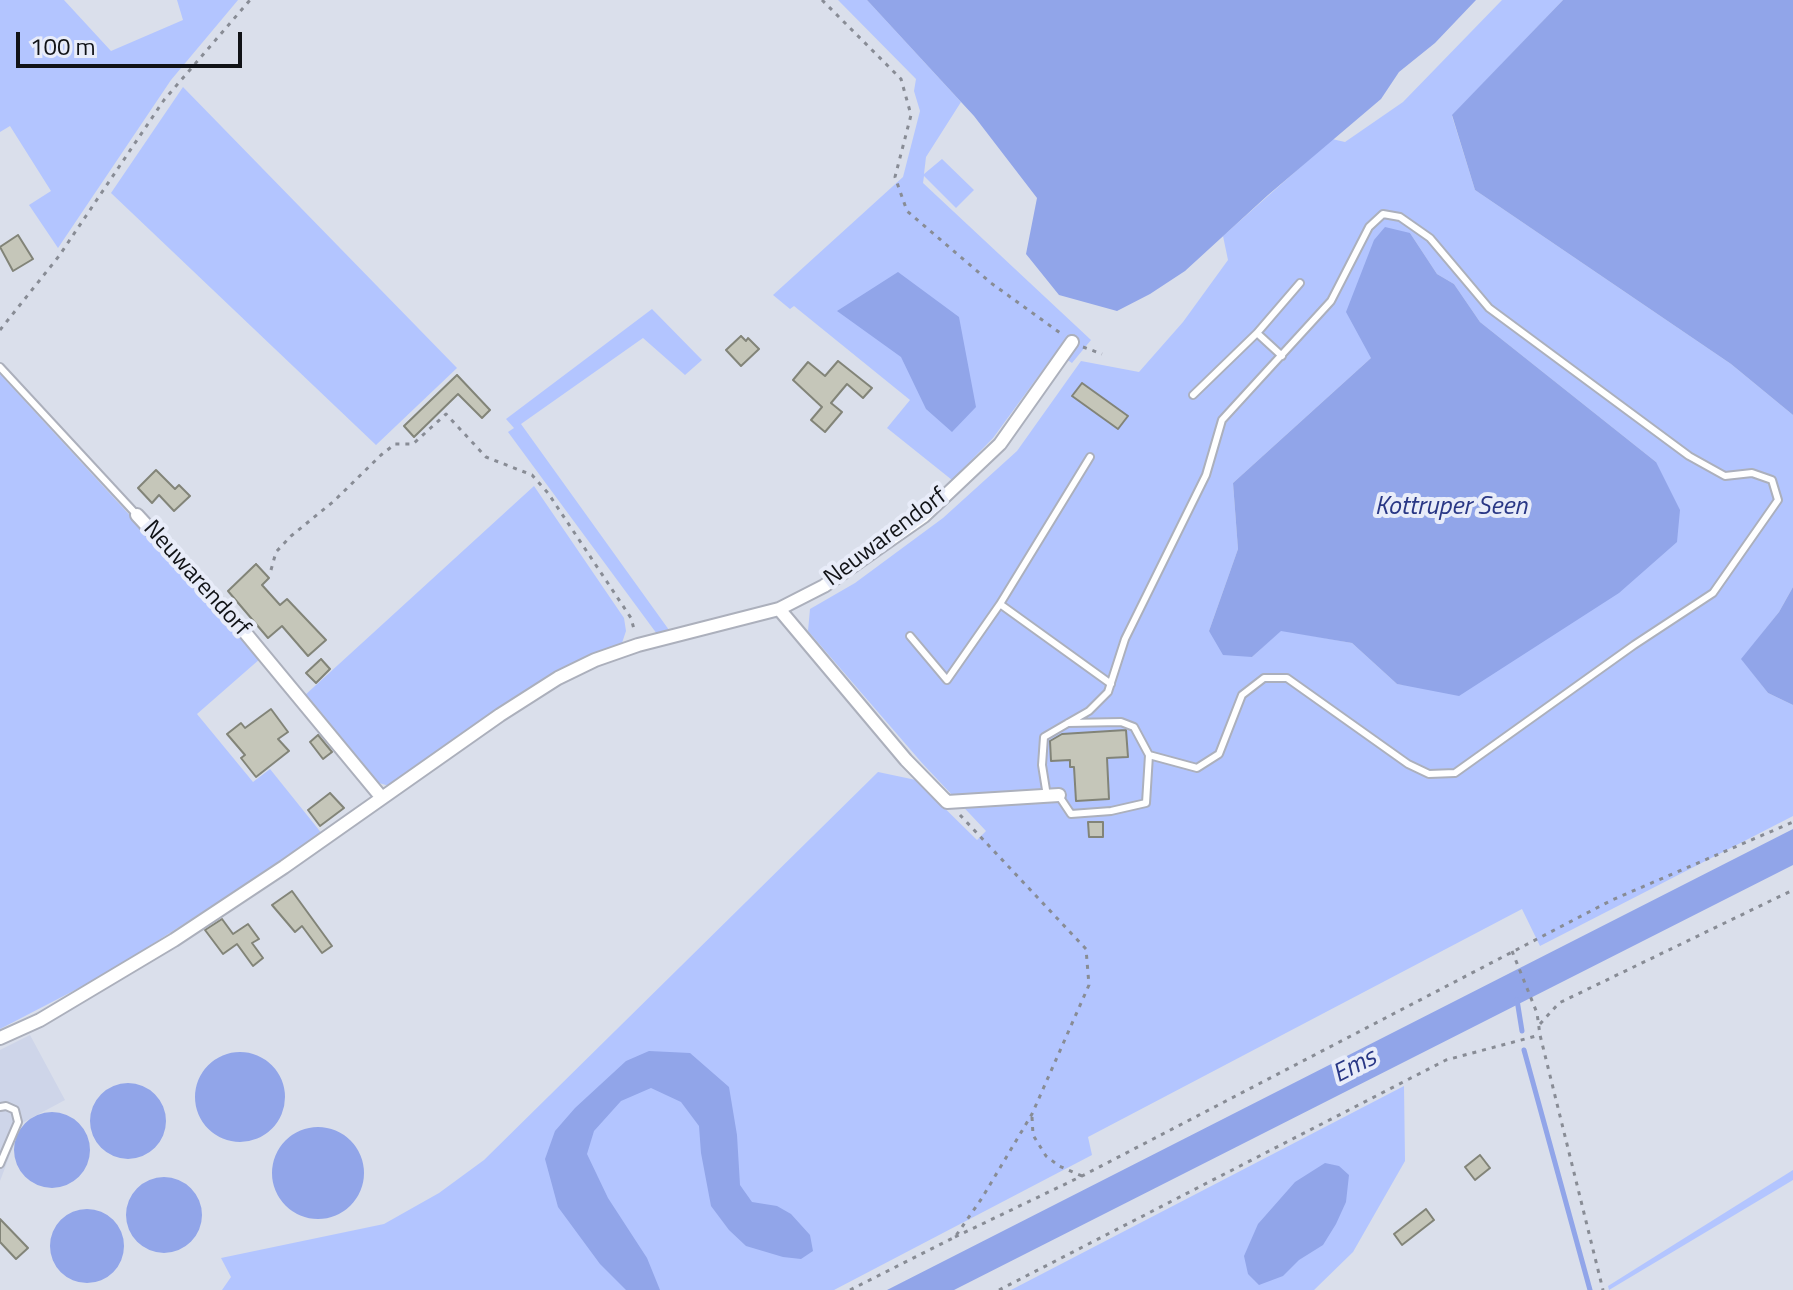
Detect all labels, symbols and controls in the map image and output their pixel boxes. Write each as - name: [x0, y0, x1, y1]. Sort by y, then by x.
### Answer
- scale bar: [20, 16, 246, 66]
- text: 100 m: [30, 28, 96, 64]
- street label: Neuwarendorf: [819, 483, 953, 593]
- water label: Kottruper Seen: [1375, 492, 1527, 524]
- street label: Neuwarendorf: [137, 515, 255, 643]
- water label: Ems: [1328, 1043, 1382, 1091]

